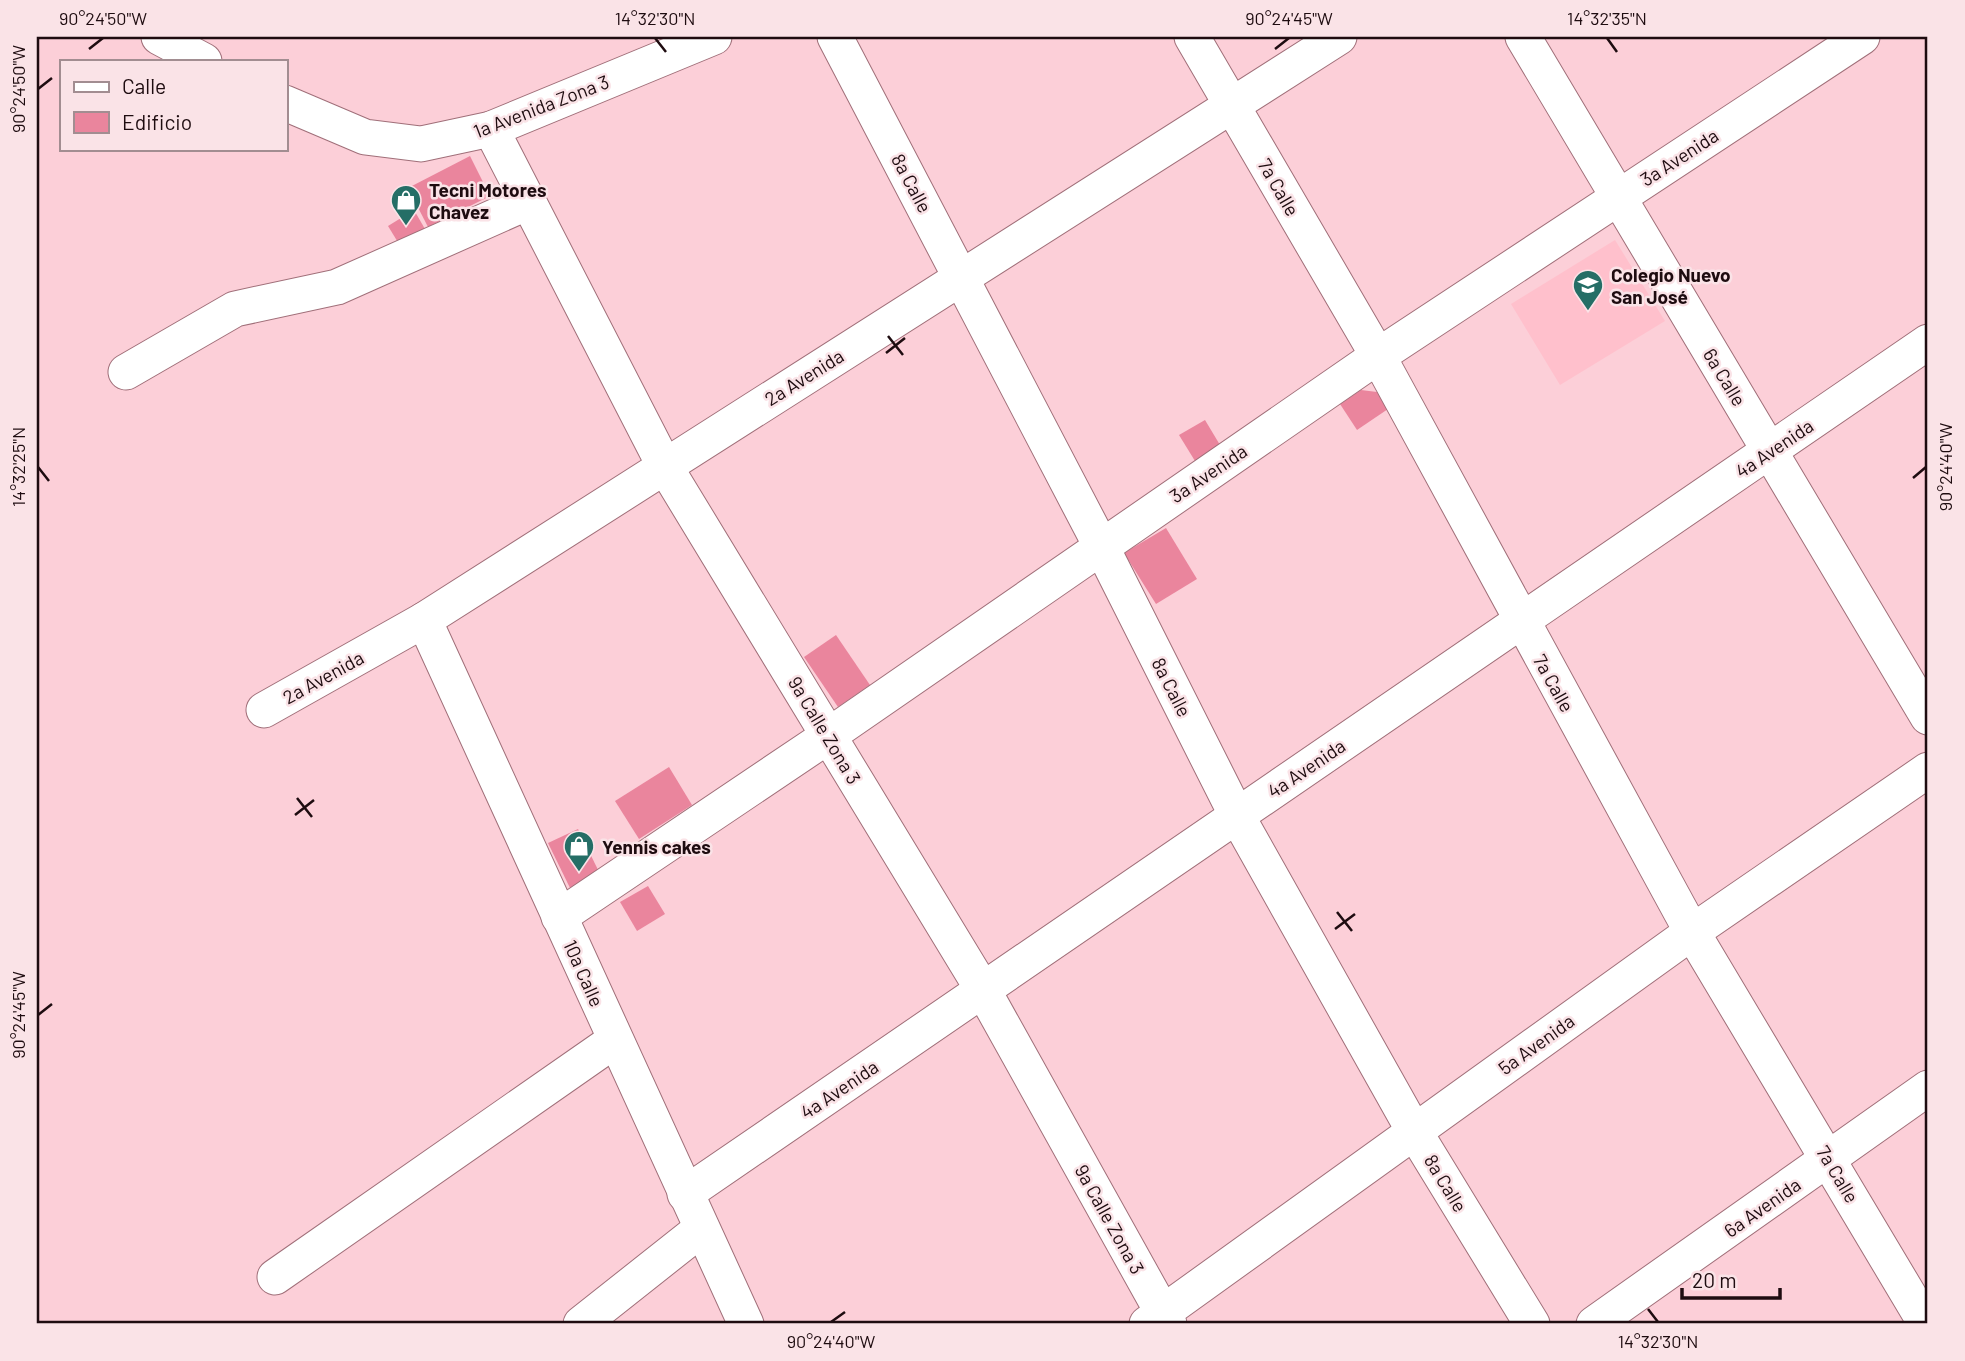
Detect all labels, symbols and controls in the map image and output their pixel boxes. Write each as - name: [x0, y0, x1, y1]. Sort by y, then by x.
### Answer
- text: 90°24'50"W: [59, 7, 147, 29]
- text: 14°32'30"N: [615, 7, 695, 29]
- text: 90°24'45"W: [1245, 7, 1333, 29]
- text: 14°32'35"N: [1567, 7, 1647, 29]
- text: 90°24'50"W: [7, 45, 29, 133]
- legend: [60, 60, 287, 150]
- street label: 1a Avenida Zona 3: [470, 70, 612, 142]
- text: Calle: [122, 73, 166, 98]
- text: Edificio: [122, 109, 192, 134]
- street label: 3a Avenida: [1636, 123, 1722, 191]
- street label: 8a Calle: [887, 150, 937, 216]
- street label: 7a Calle: [1253, 154, 1305, 220]
- place label: Tecni Motores Chavez: [429, 178, 547, 223]
- shop icon: Tecni Motores Chavez: [389, 183, 423, 227]
- place label: Colegio Nuevo San José: [1611, 263, 1731, 308]
- school or university icon: Colegio Nuevo San José: [1571, 268, 1605, 312]
- street label: 2a Avenida: [760, 344, 848, 410]
- street label: 6a Calle: [1699, 344, 1751, 410]
- street label: 4a Avenida: [1731, 414, 1817, 482]
- text: 90°24'40"W: [1934, 423, 1956, 511]
- text: 14°32'25"N: [7, 427, 29, 507]
- street label: 3a Avenida: [1165, 439, 1251, 507]
- street label: 2a Avenida: [279, 645, 367, 709]
- street label: 7a Calle: [1529, 650, 1579, 716]
- street label: 8a Calle: [1147, 654, 1197, 720]
- street label: 9a Calle Zona 3: [784, 672, 866, 788]
- street label: 4a Avenida: [1263, 734, 1349, 802]
- shop icon: Yennis cakes: [562, 829, 596, 873]
- place label: Yennis cakes: [602, 835, 711, 858]
- street label: 10a Calle: [559, 936, 609, 1010]
- text: 90°24'45"W: [7, 971, 29, 1059]
- street label: 5a Avenida: [1494, 1009, 1578, 1079]
- street label: 4a Avenida: [796, 1055, 882, 1123]
- street label: 7a Calle: [1812, 1141, 1864, 1207]
- street label: 8a Calle: [1420, 1150, 1472, 1216]
- street label: 9a Calle Zona 3: [1070, 1160, 1150, 1278]
- street label: 6a Avenida: [1719, 1172, 1805, 1242]
- scale bar: [1682, 1256, 1780, 1300]
- text: 20 m: [1692, 1267, 1737, 1292]
- text: 90°24'40"W: [787, 1330, 875, 1352]
- text: 14°32'30"N: [1618, 1330, 1698, 1352]

